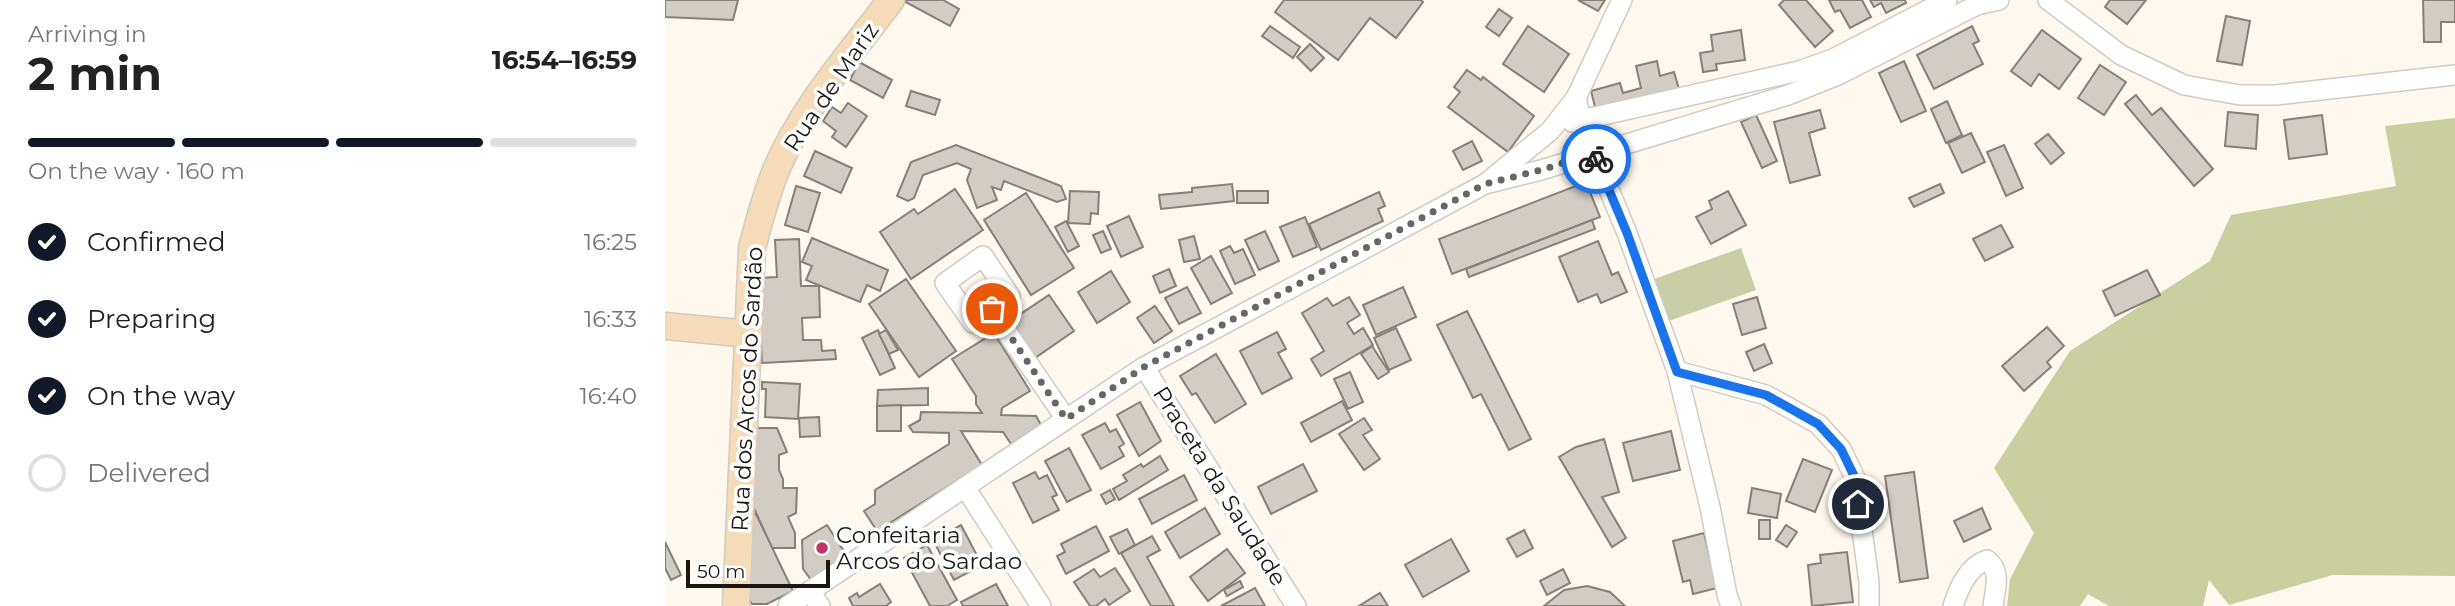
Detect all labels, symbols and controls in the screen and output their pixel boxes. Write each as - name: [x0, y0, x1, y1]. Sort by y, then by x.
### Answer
- street label: Rua de Mariz: [778, 17, 884, 157]
- text: Arriving in: [28, 20, 147, 48]
- text: 16:54–16:59: [492, 44, 637, 76]
- text: 2 min: [28, 45, 162, 102]
- courier: [1561, 124, 1631, 194]
- icon: bike: [1577, 140, 1615, 178]
- text: On the way · 160 m: [28, 157, 245, 185]
- icon: check: [28, 223, 66, 261]
- text: Confirmed: [87, 226, 226, 258]
- text: 16:25: [584, 228, 637, 256]
- street label: Rua dos Arcos do Sardão: [726, 246, 768, 532]
- pin: [962, 279, 1022, 339]
- icon: bag: [973, 290, 1011, 328]
- icon: check: [28, 300, 66, 338]
- text: Preparing: [87, 303, 216, 335]
- text: 16:33: [584, 305, 637, 333]
- icon: check: [28, 377, 66, 415]
- text: On the way: [87, 380, 235, 412]
- street label: Praceta da Saudade: [1147, 381, 1293, 591]
- text: 16:40: [579, 382, 637, 410]
- text: Delivered: [87, 457, 211, 489]
- pin: [1828, 474, 1888, 534]
- icon: home: [1839, 485, 1877, 523]
- place label: Confeitaria Arcos do Sardao: [836, 521, 1022, 575]
- marker: Confeitaria Arcos do Sardao: [814, 540, 830, 556]
- scale bar: [686, 557, 829, 589]
- text: 50 m: [697, 560, 745, 583]

